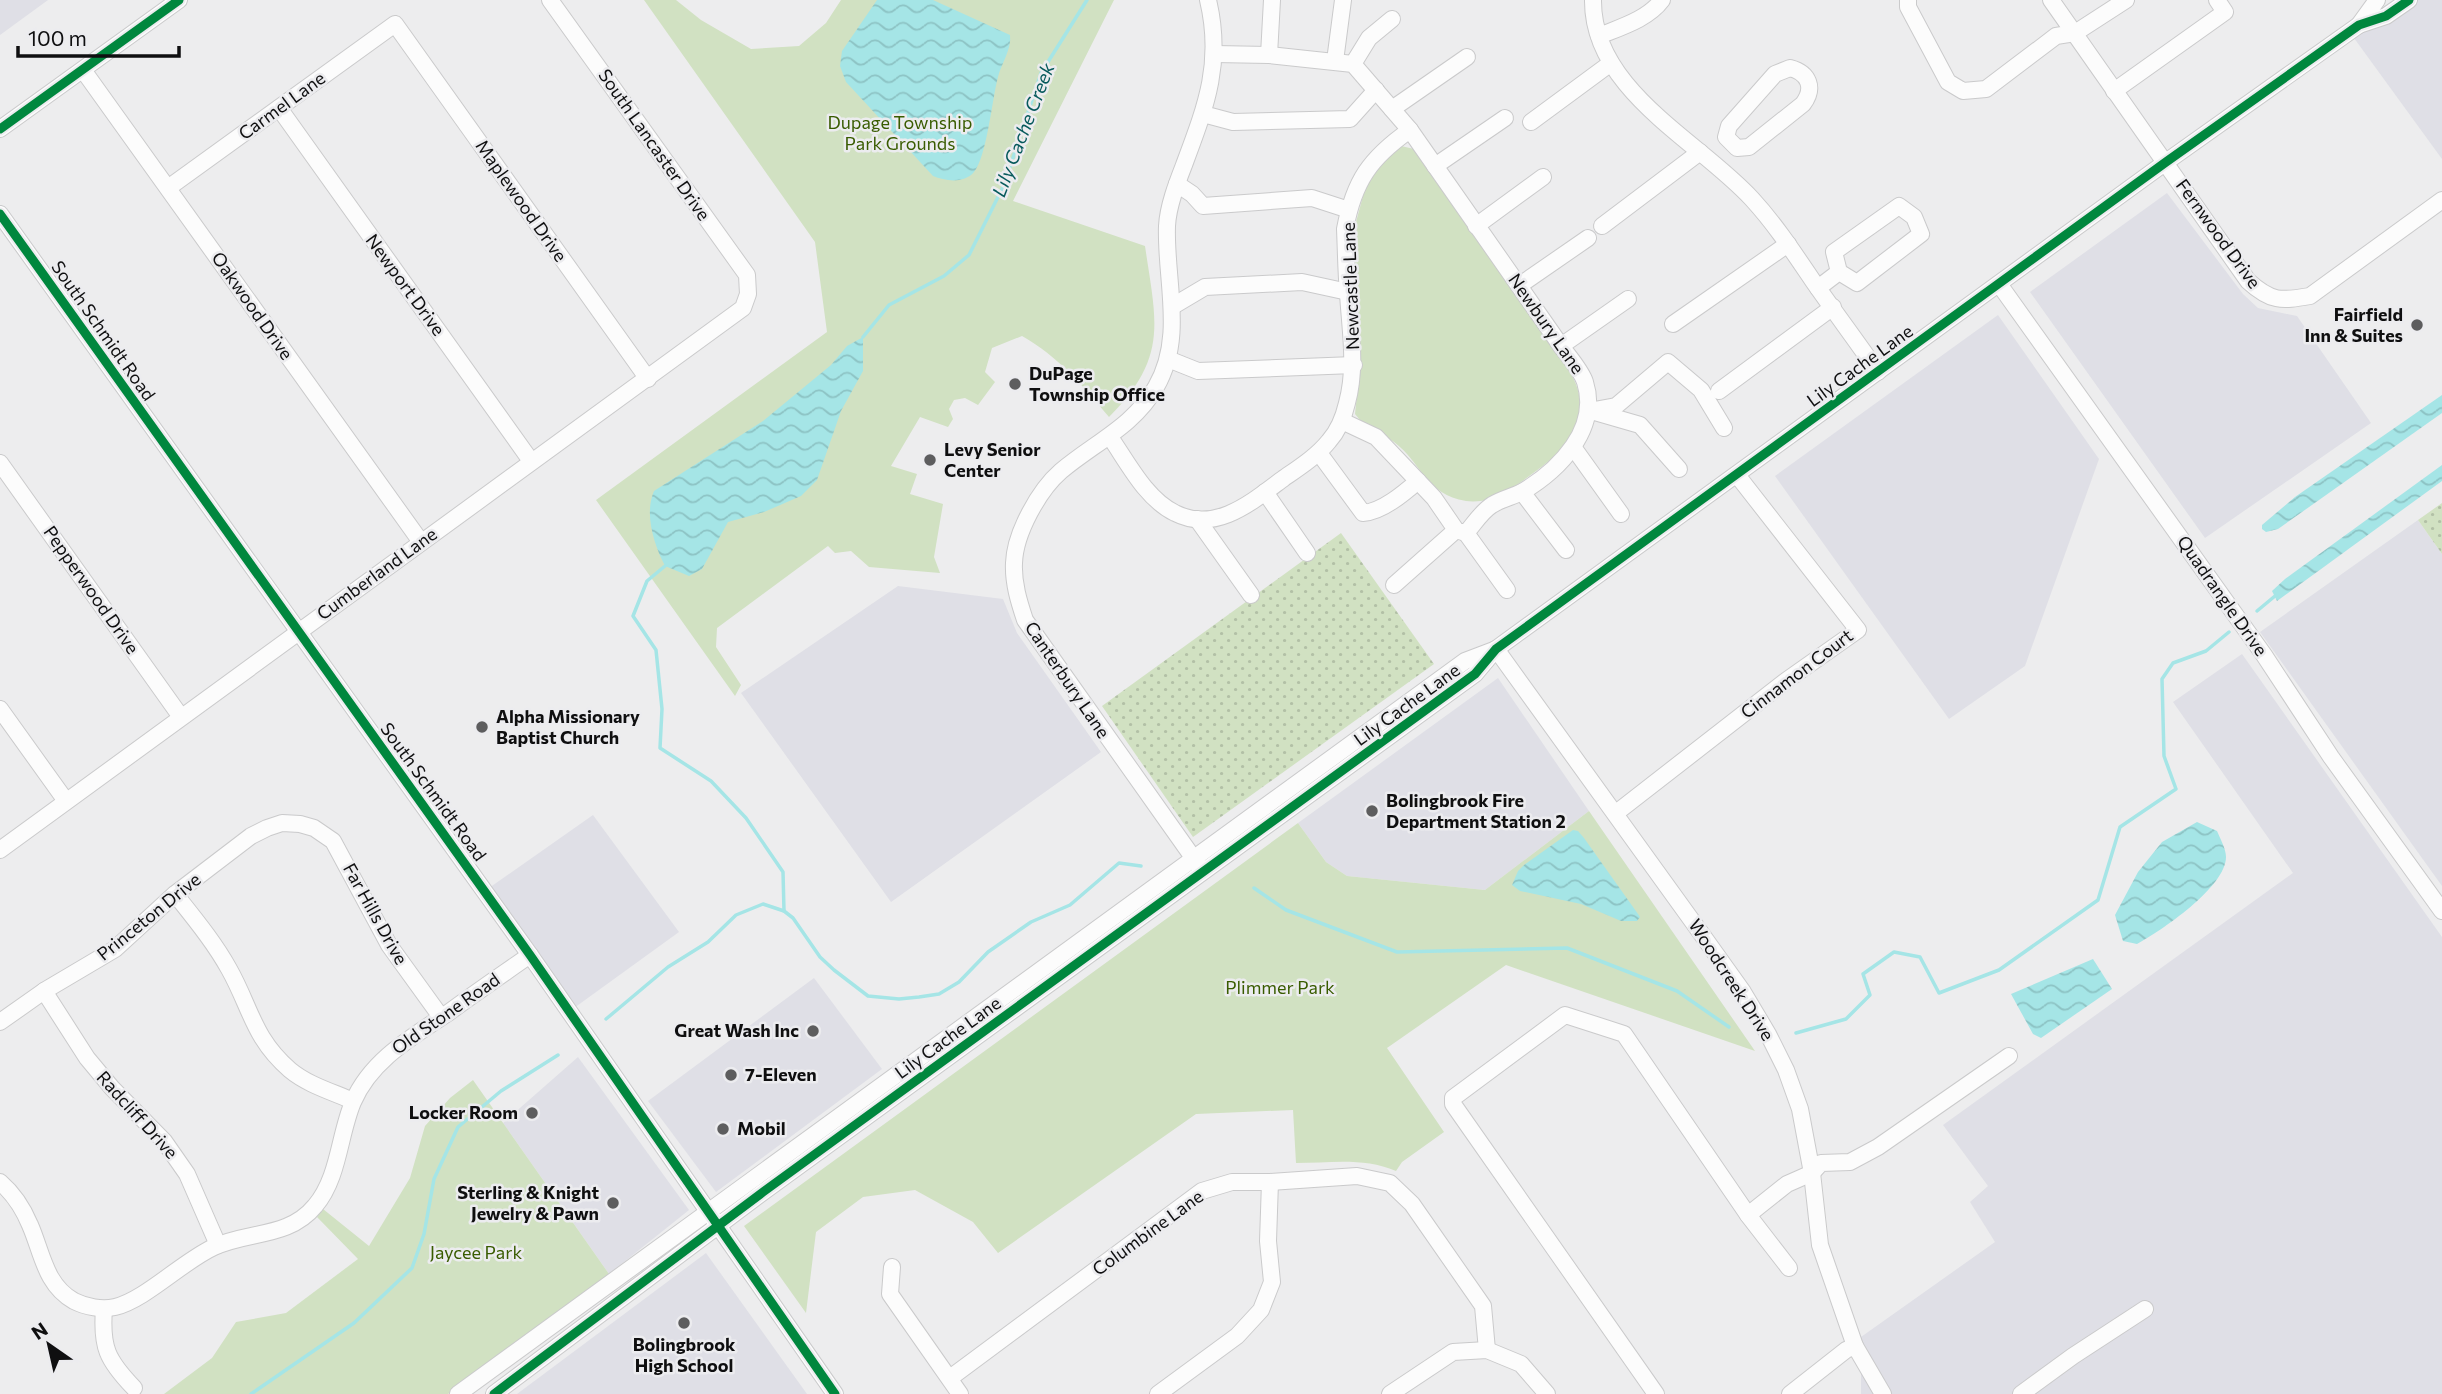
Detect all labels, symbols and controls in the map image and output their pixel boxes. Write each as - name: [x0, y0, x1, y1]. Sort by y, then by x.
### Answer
- scale bar: [18, 14, 178, 58]
- text: 100 m: [28, 25, 87, 50]
- water label: Lily Cache Creek: [986, 59, 1059, 200]
- street label: South Lancaster Drive: [594, 64, 715, 224]
- street label: Carmel Lane: [234, 66, 329, 144]
- park label: Dupage Township Park Grounds: [828, 111, 972, 154]
- street label: Maplewood Drive: [472, 135, 572, 266]
- street label: Fernwood Drive: [2172, 174, 2266, 292]
- street label: Newcastle Lane: [1337, 222, 1363, 350]
- street label: Newport Drive: [362, 229, 450, 339]
- street label: Oakwood Drive: [207, 247, 298, 364]
- street label: South Schmidt Road: [47, 256, 160, 405]
- street label: Newbury Lane: [1504, 269, 1590, 378]
- place label: Fairfield Inn & Suites: [2304, 303, 2403, 346]
- marker: Fairfield Inn & Suites: [2409, 317, 2425, 333]
- street label: Lily Cache Lane: [1802, 319, 1917, 411]
- place label: DuPage Township Office: [1029, 362, 1165, 405]
- marker: DuPage Township Office: [1007, 376, 1023, 392]
- place label: Levy Senior Center: [944, 438, 1041, 481]
- marker: Levy Senior Center: [922, 452, 938, 468]
- street label: Pepperwood Drive: [39, 521, 144, 658]
- street label: Cumberland Lane: [312, 522, 441, 624]
- street label: Quadrangle Drive: [2173, 531, 2273, 660]
- street label: Canterbury Lane: [1021, 617, 1115, 742]
- street label: Cinnamon Court: [1736, 624, 1857, 723]
- street label: Lily Cache Lane: [1349, 658, 1464, 750]
- place label: Alpha Missionary Baptist Church: [496, 705, 640, 748]
- street label: South Schmidt Road: [376, 718, 491, 865]
- marker: Alpha Missionary Baptist Church: [474, 719, 490, 735]
- place label: Bolingbrook Fire Department Station 2: [1386, 789, 1566, 832]
- marker: Bolingbrook Fire Department Station 2: [1364, 803, 1380, 819]
- street label: Far Hills Drive: [339, 859, 413, 968]
- street label: Princeton Drive: [92, 868, 205, 965]
- street label: Woodcreek Drive: [1684, 915, 1779, 1044]
- street label: Old Stone Road: [387, 968, 504, 1059]
- park label: Plimmer Park: [1225, 976, 1335, 998]
- street label: Lily Cache Lane: [890, 991, 1005, 1083]
- place label: Great Wash Inc: [674, 1019, 799, 1041]
- marker: Great Wash Inc: [805, 1023, 821, 1039]
- place label: 7-Eleven: [745, 1063, 817, 1085]
- street label: Radcliff Drive: [93, 1066, 183, 1163]
- marker: 7-Eleven: [723, 1067, 739, 1083]
- place label: Locker Room: [409, 1101, 518, 1123]
- marker: Locker Room: [524, 1105, 540, 1121]
- place label: Mobil: [737, 1117, 786, 1139]
- marker: Mobil: [715, 1121, 731, 1137]
- place label: Sterling & Knight Jewelry & Pawn: [457, 1181, 599, 1224]
- street label: Columbine Lane: [1088, 1185, 1207, 1280]
- marker: Sterling & Knight Jewelry & Pawn: [605, 1195, 621, 1211]
- park label: Jaycee Park: [430, 1241, 522, 1263]
- north arrow: [14, 1310, 84, 1380]
- marker: Bolingbrook High School: [676, 1315, 692, 1331]
- text: N: [27, 1317, 52, 1344]
- place label: Bolingbrook High School: [633, 1333, 736, 1376]

